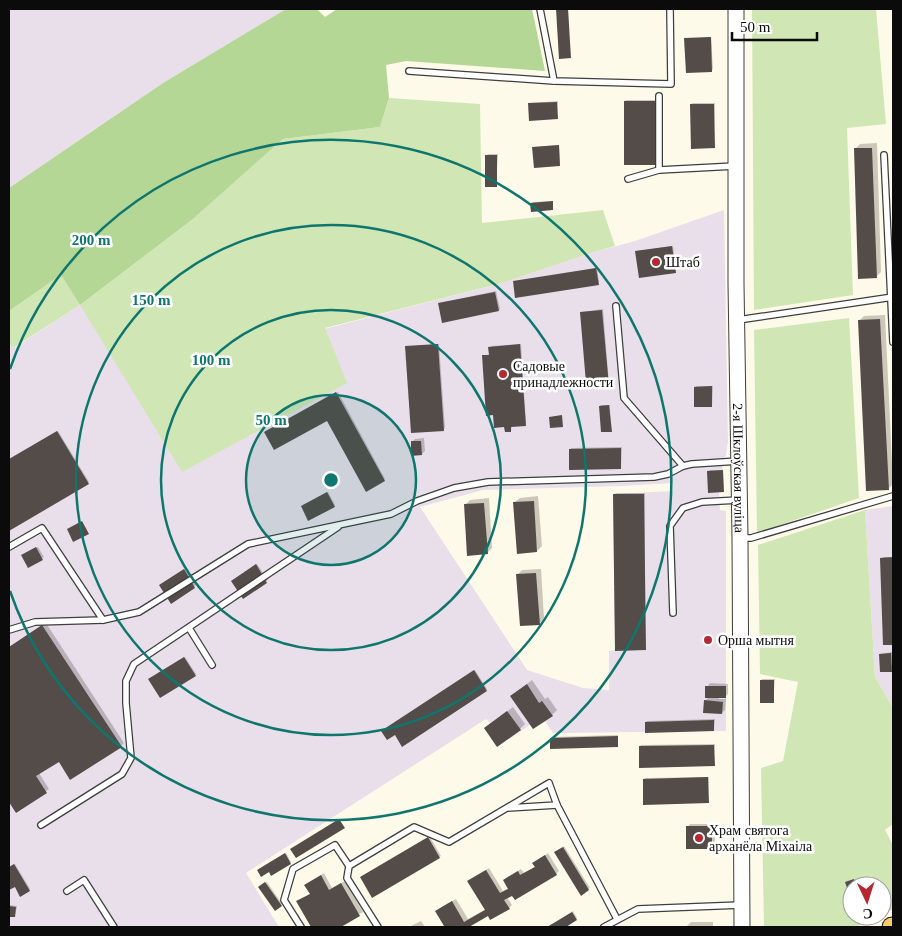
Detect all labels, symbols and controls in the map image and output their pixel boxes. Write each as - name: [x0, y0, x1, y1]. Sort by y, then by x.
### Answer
- scale bar: [732, 10, 817, 42]
- text: 50 m: [740, 19, 771, 35]
- text: 200 m: [72, 232, 111, 248]
- place label: Штаб: [666, 255, 700, 270]
- marker: Штаб: [650, 256, 662, 268]
- text: 150 m: [132, 292, 171, 308]
- text: 100 m: [192, 352, 231, 368]
- place label: Садовые принадлежности: [513, 359, 614, 390]
- marker: Садовые принадлежности: [497, 368, 509, 380]
- street label: 2-я Шклоўская вуліца: [730, 403, 747, 534]
- text: 50 m: [255, 412, 287, 428]
- centre of rings: [322, 471, 340, 489]
- place label: Орша мытня: [718, 633, 794, 648]
- marker: Орша мытня: [702, 634, 714, 646]
- place label: Храм святога арханёла Міхаіла: [709, 823, 813, 854]
- marker: Храм святога арханёла Міхаіла: [693, 832, 705, 844]
- north arrow: [842, 876, 892, 926]
- text: С: [862, 906, 873, 921]

